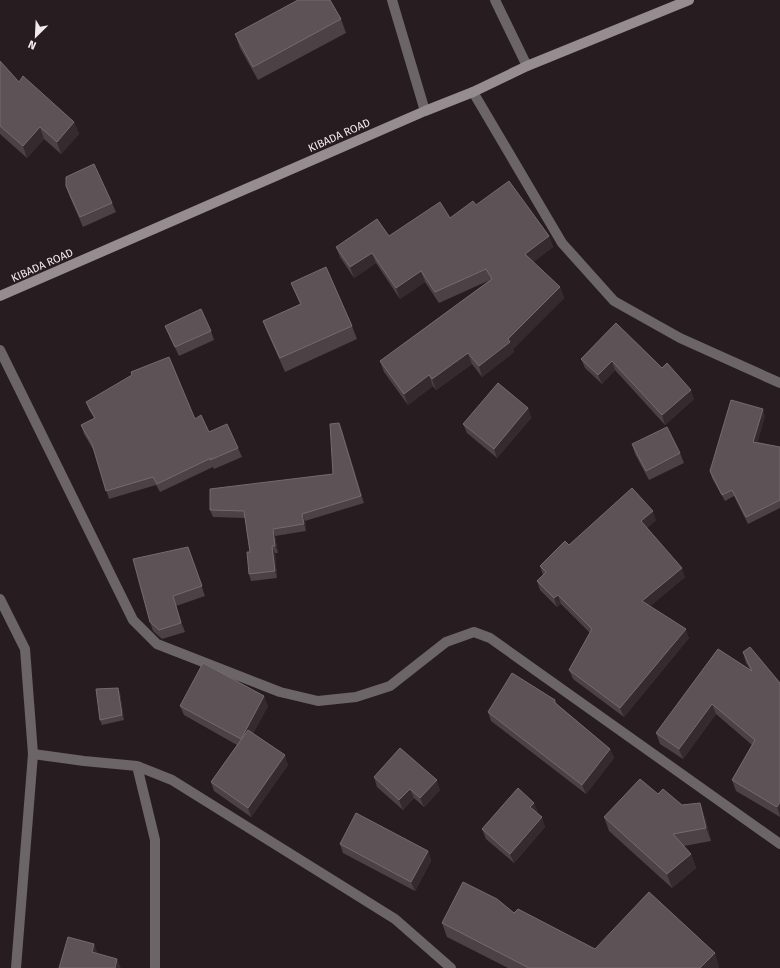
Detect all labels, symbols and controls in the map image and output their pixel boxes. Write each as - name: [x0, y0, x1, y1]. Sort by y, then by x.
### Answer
- north arrow: [16, 16, 56, 56]
- text: N: [26, 37, 38, 52]
- street label: KIBADA ROAD: [306, 116, 372, 155]
- street label: KIBADA ROAD: [9, 246, 75, 285]

